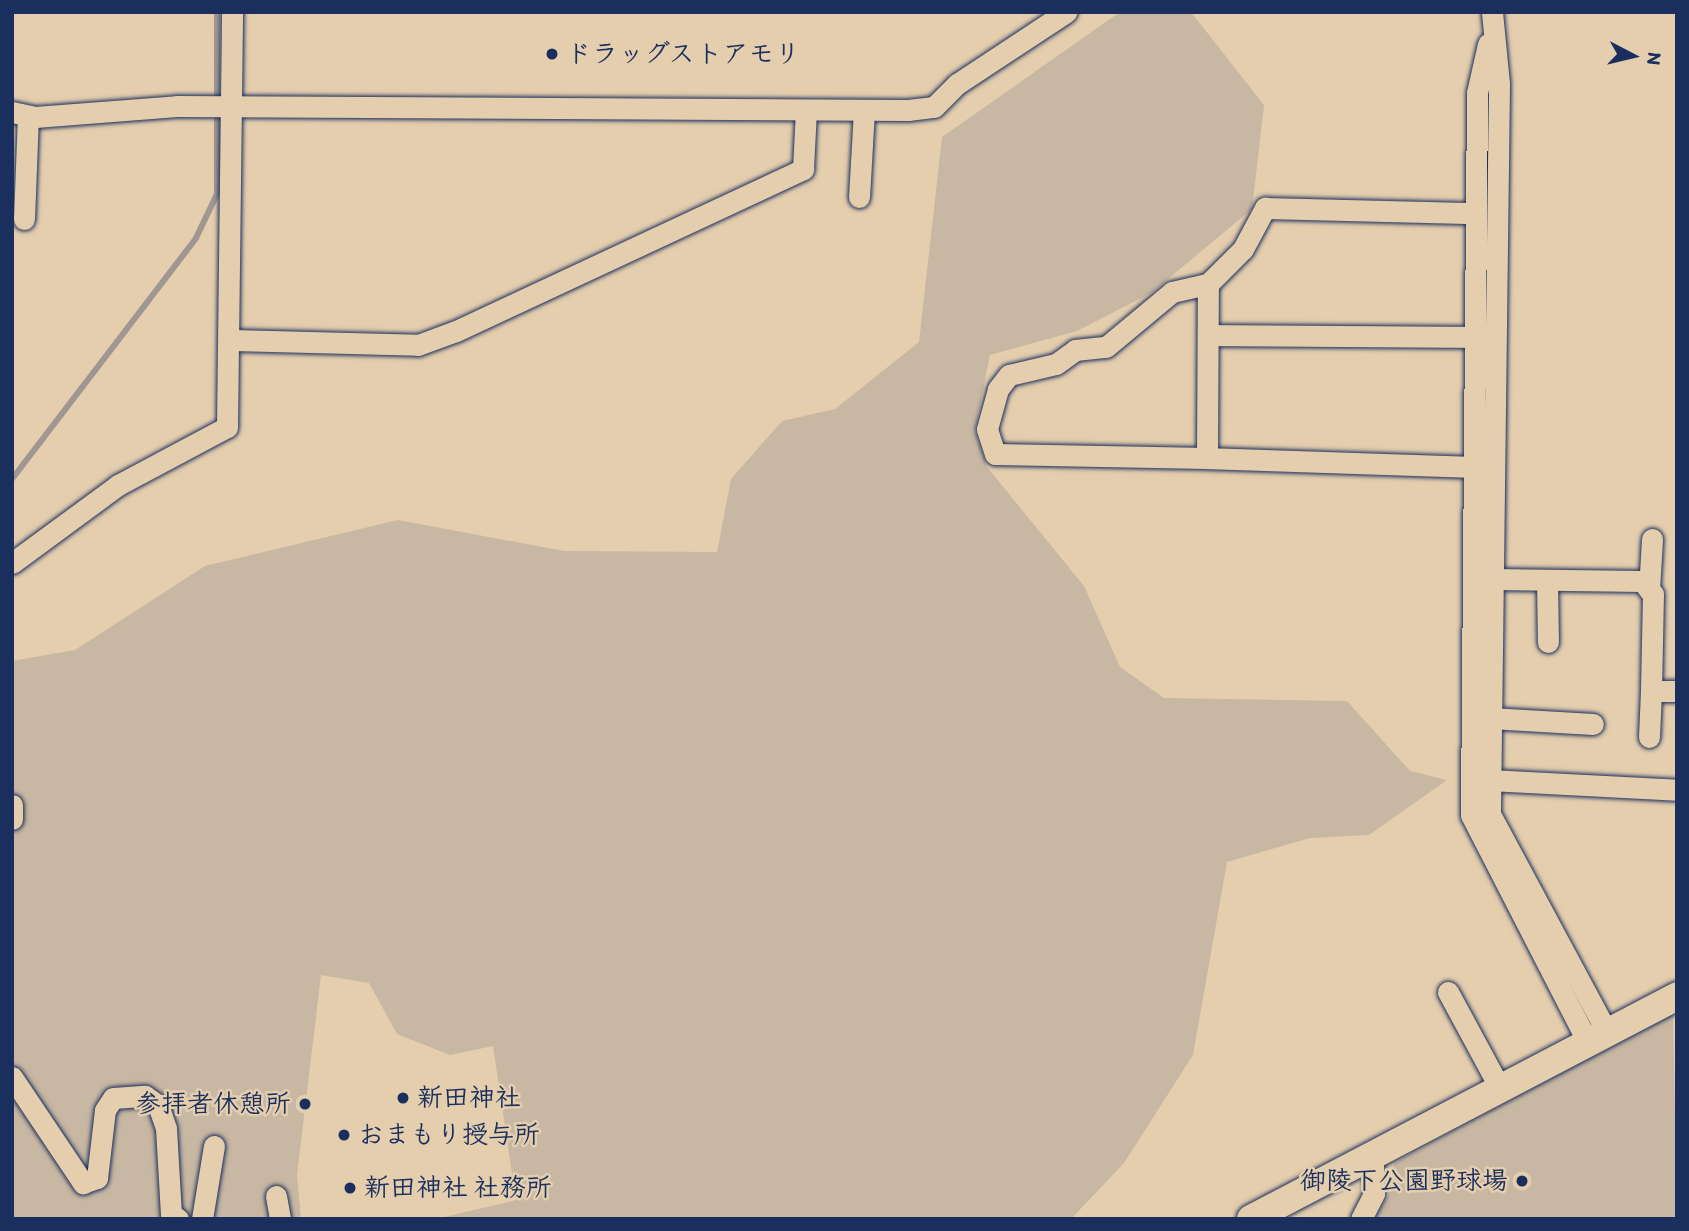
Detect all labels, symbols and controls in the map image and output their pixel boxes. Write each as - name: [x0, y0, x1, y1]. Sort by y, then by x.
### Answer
- north arrow: [1598, 21, 1668, 91]
- place label: ドラッグストアモリ: [566, 38, 800, 70]
- marker: ドラッグストアモリ: [544, 46, 560, 62]
- text: N: [1642, 51, 1667, 66]
- place label: 新田神社: [417, 1082, 521, 1114]
- place label: 参拝者休憩所: [135, 1088, 291, 1120]
- marker: 新田神社: [395, 1090, 411, 1106]
- marker: 参拝者休憩所: [297, 1096, 313, 1112]
- place label: おまもり授与所: [358, 1119, 540, 1151]
- marker: おまもり授与所: [336, 1127, 352, 1143]
- place label: 御陵下公園野球場: [1300, 1165, 1508, 1197]
- place label: 新田神社 社務所: [364, 1172, 552, 1204]
- marker: 御陵下公園野球場: [1514, 1173, 1530, 1189]
- marker: 新田神社 社務所: [342, 1180, 358, 1196]

